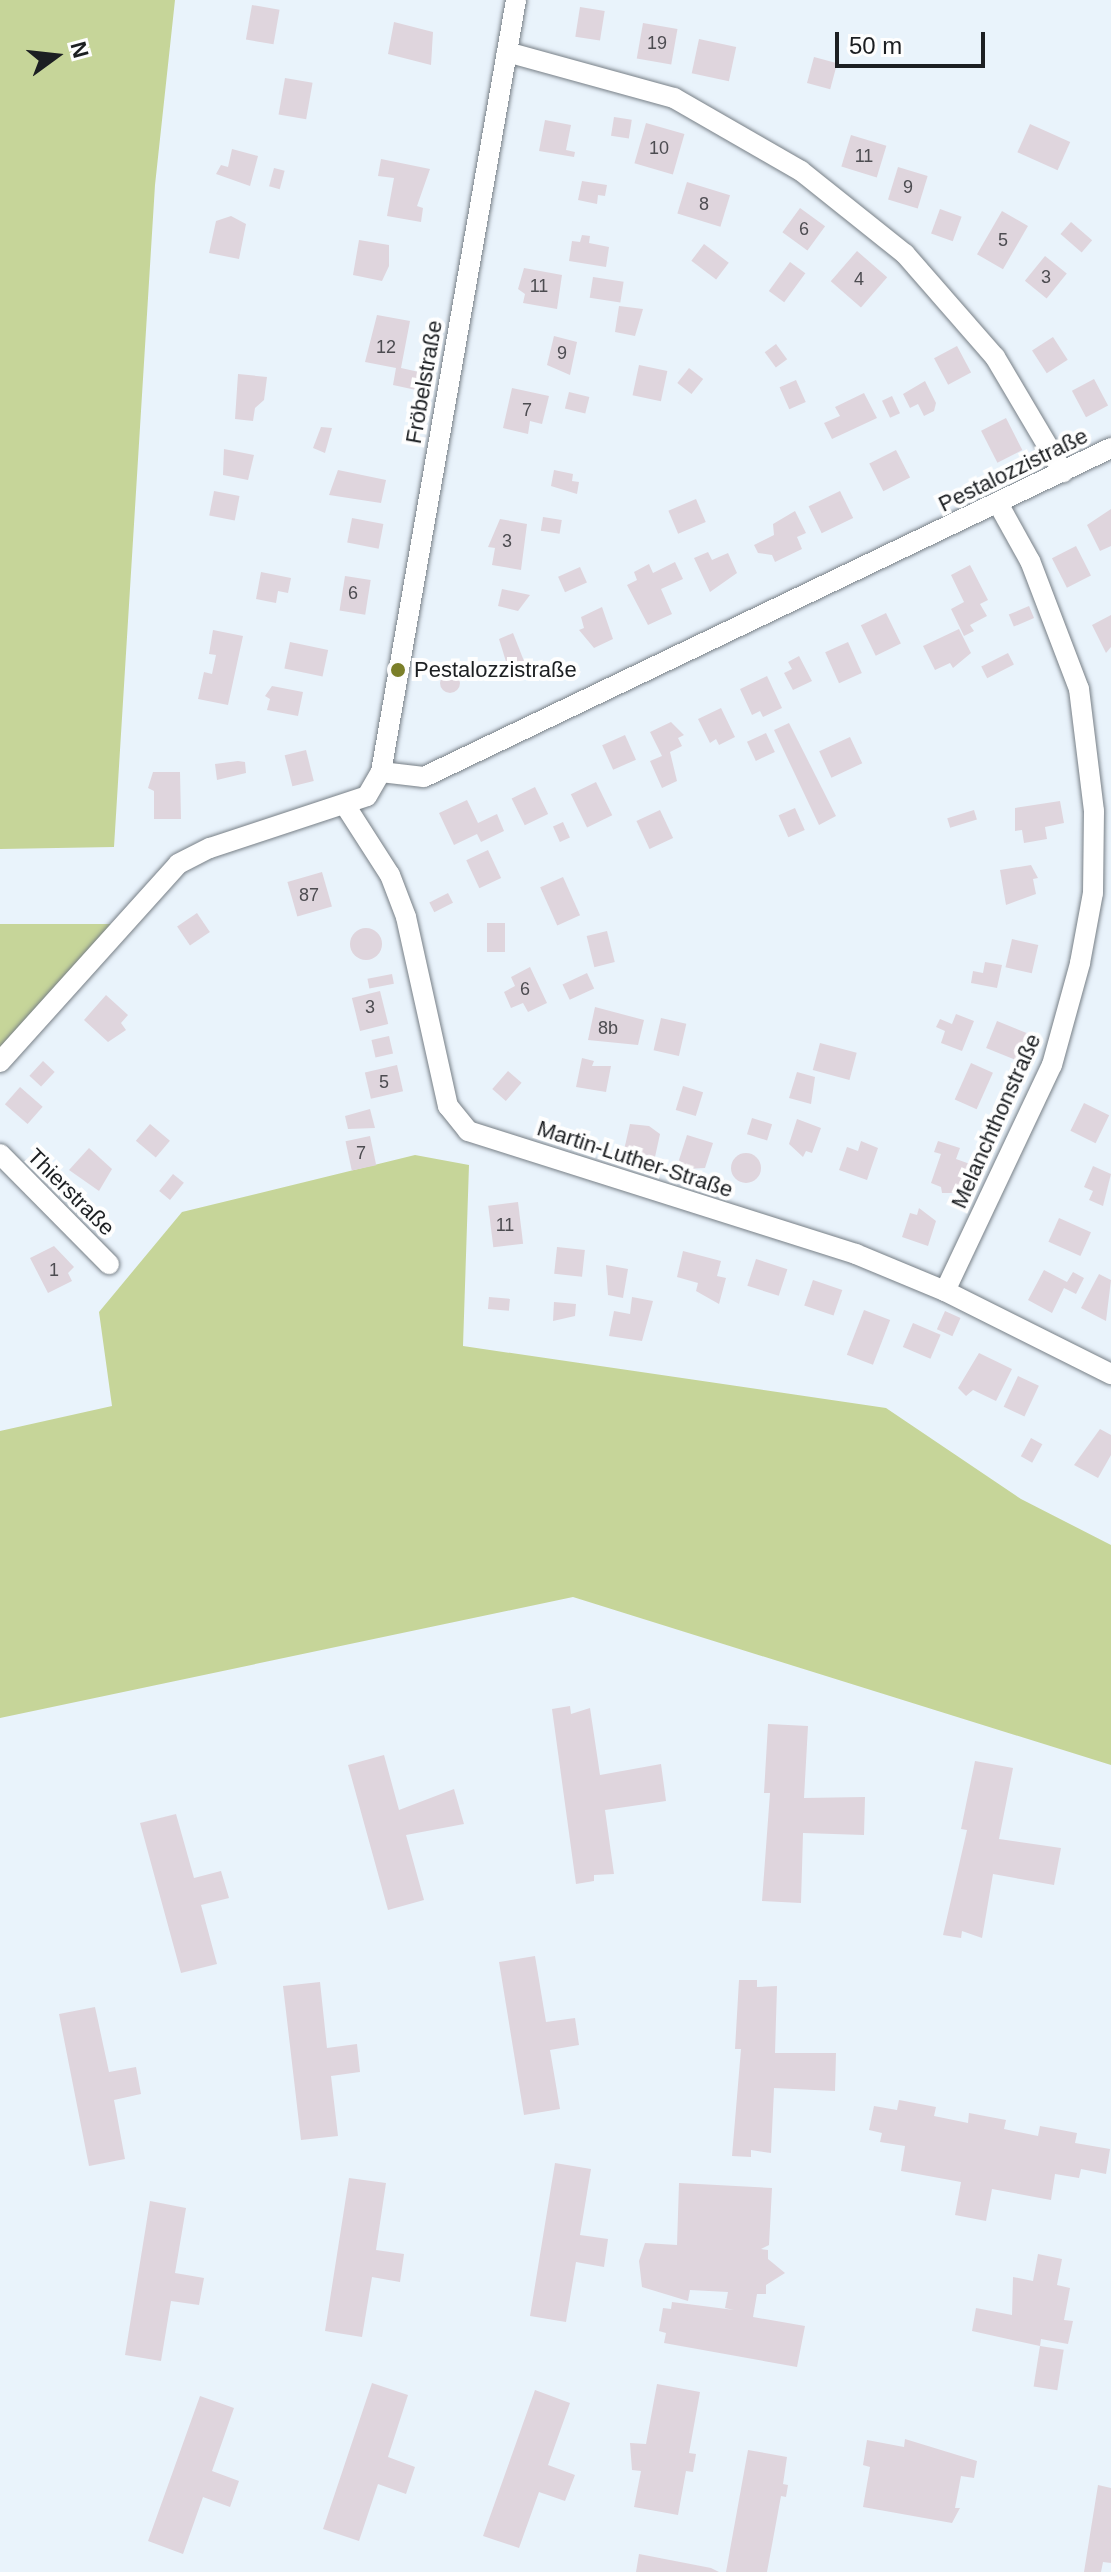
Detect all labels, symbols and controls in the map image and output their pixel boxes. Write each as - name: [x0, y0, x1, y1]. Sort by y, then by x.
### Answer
- north arrow: [16, 16, 96, 96]
- scale bar: [839, 16, 989, 66]
- house number: 19: [647, 32, 667, 54]
- text: 50 m: [849, 32, 902, 59]
- text: N: [66, 39, 94, 61]
- house number: 10: [649, 137, 669, 159]
- house number: 11: [855, 145, 873, 167]
- house number: 9: [903, 176, 913, 198]
- house number: 8: [699, 193, 709, 215]
- house number: 6: [799, 218, 809, 240]
- house number: 5: [998, 229, 1008, 251]
- house number: 3: [1041, 266, 1051, 288]
- house number: 4: [854, 268, 864, 290]
- house number: 11: [530, 275, 548, 297]
- street label: Fröbelstraße: [400, 318, 448, 446]
- house number: 12: [376, 336, 396, 358]
- house number: 9: [557, 342, 567, 364]
- house number: 7: [522, 399, 532, 421]
- street label: Pestalozzistraße: [934, 422, 1092, 518]
- house number: 3: [502, 530, 512, 552]
- house number: 6: [348, 582, 358, 604]
- place label: Pestalozzistraße: [414, 657, 577, 683]
- marker: Pestalozzistraße: [389, 661, 407, 679]
- house number: 87: [299, 884, 319, 906]
- house number: 6: [520, 978, 530, 1000]
- house number: 3: [365, 996, 375, 1018]
- house number: 8b: [598, 1017, 618, 1039]
- street label: Melanchthonstraße: [946, 1030, 1046, 1212]
- house number: 5: [379, 1071, 389, 1093]
- street label: Martin-Luther-Straße: [534, 1115, 736, 1203]
- house number: 7: [356, 1142, 366, 1164]
- street label: Thierstraße: [22, 1143, 120, 1241]
- house number: 11: [496, 1214, 514, 1236]
- house number: 1: [49, 1259, 59, 1281]

